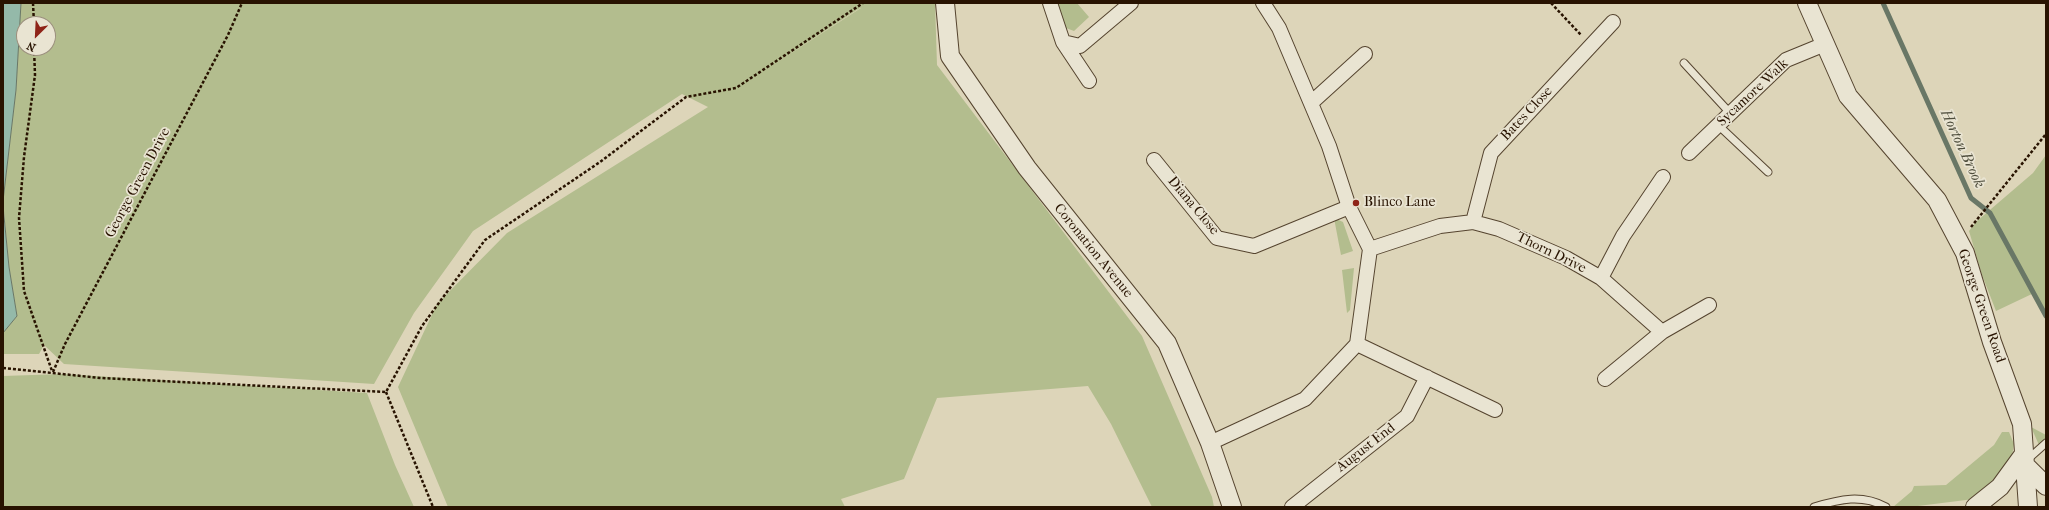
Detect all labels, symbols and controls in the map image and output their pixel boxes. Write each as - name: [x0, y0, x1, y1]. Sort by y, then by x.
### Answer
- north arrow: [16, 16, 56, 56]
- text: N: [25, 39, 38, 54]
- street label: Sycamore Walk: [1714, 56, 1792, 130]
- street label: Bates Close: [1498, 83, 1556, 145]
- water label: Horton Brook: [1936, 107, 1988, 191]
- street label: George Green Drive: [102, 125, 174, 241]
- street label: Diana Close: [1164, 173, 1222, 239]
- place label: Blinco Lane: [1364, 195, 1435, 211]
- marker: Blinco Lane: [1351, 198, 1361, 208]
- street label: Coronation Avenue: [1050, 201, 1136, 301]
- street label: Thorn Drive: [1513, 229, 1589, 277]
- street label: George Green Road: [1954, 247, 2008, 365]
- street label: August End: [1333, 420, 1399, 476]

